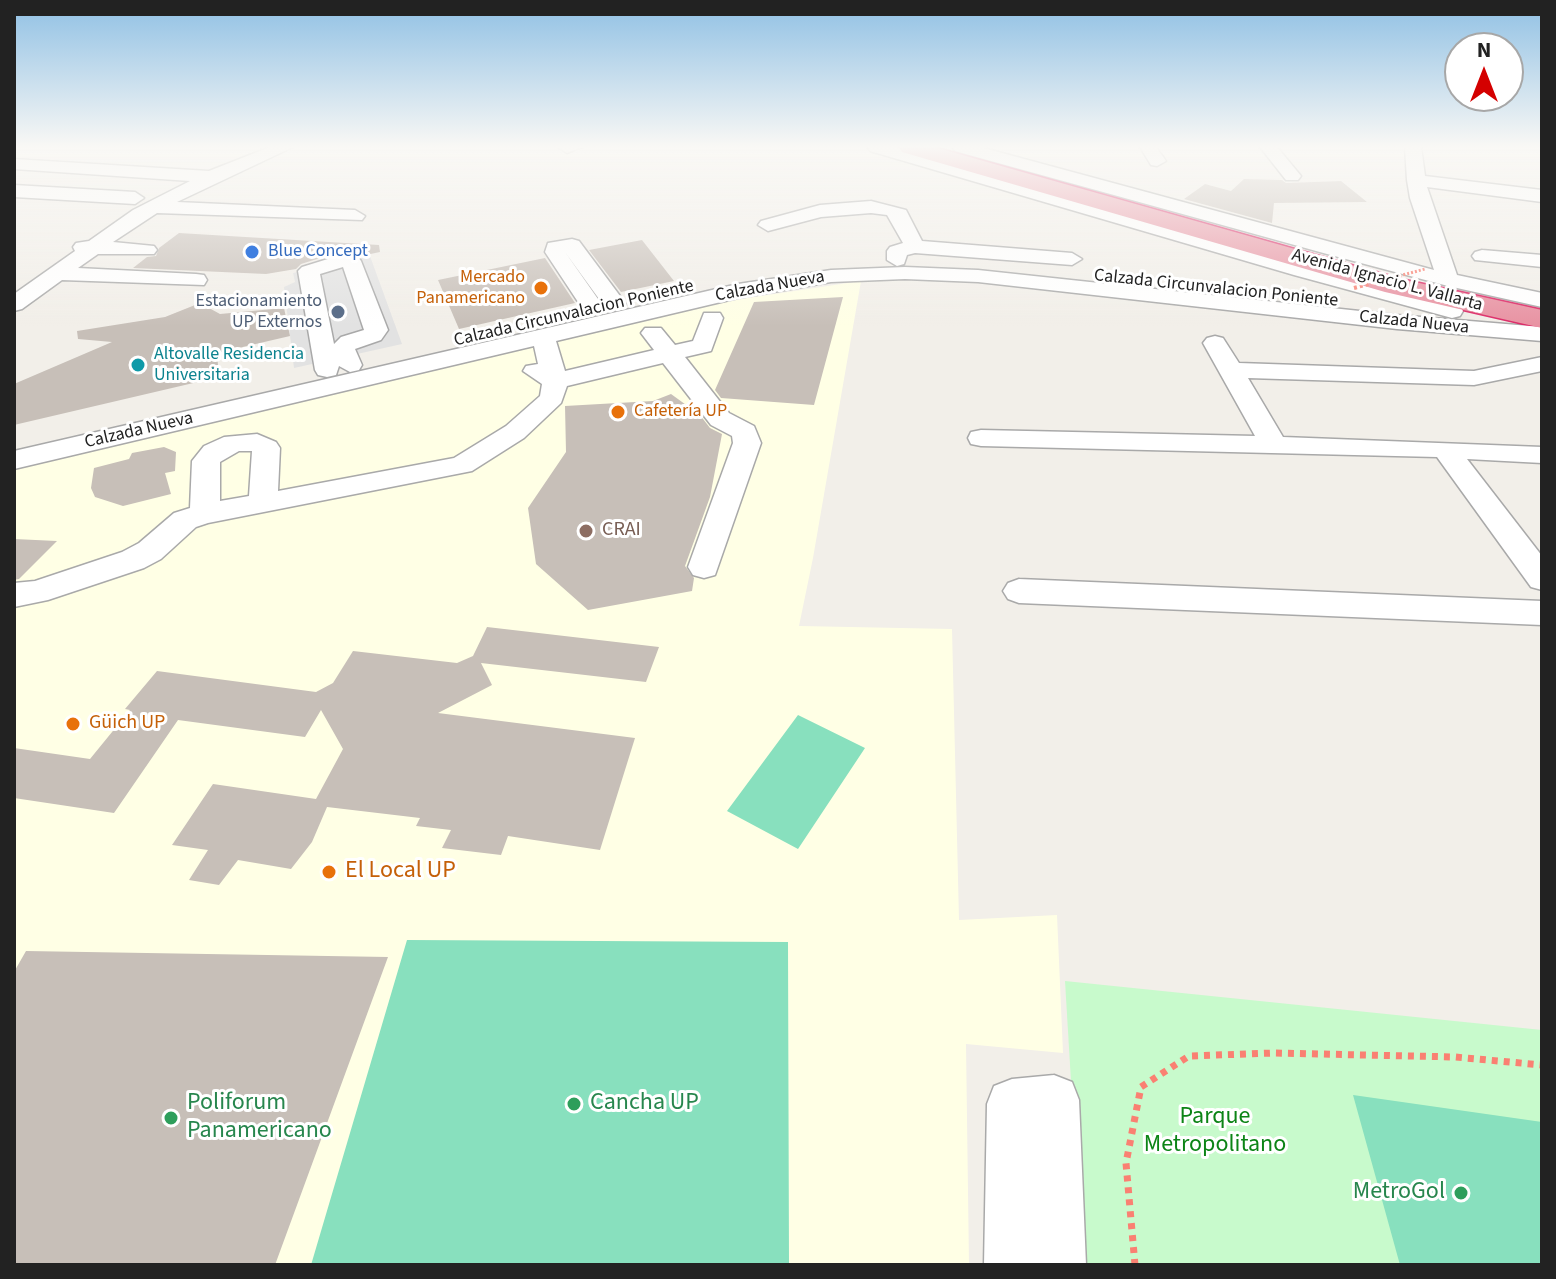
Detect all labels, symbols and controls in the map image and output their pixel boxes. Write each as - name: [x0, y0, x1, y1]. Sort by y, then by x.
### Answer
- north arrow: [1444, 32, 1524, 112]
- text: N: [1477, 34, 1491, 66]
- place label: Blue Concept: [268, 241, 368, 263]
- marker: Blue Concept: [243, 243, 261, 261]
- street label: Avenida Ignacio L. Vallarta: [1289, 245, 1485, 317]
- street label: Calzada Circunvalacion Poniente: [1093, 265, 1339, 313]
- place label: Mercado Panamericano: [416, 267, 525, 310]
- street label: Calzada Nueva: [714, 267, 826, 307]
- street label: Calzada Circunvalacion Poniente: [452, 276, 696, 352]
- marker: Mercado Panamericano: [532, 279, 550, 297]
- place label: Estacionamiento UP Externos: [196, 291, 322, 334]
- marker: Estacionamiento UP Externos: [329, 303, 347, 321]
- street label: Calzada Nueva: [1358, 306, 1470, 340]
- place label: Altovalle Residencia Universitaria: [154, 344, 304, 386]
- marker: Altovalle Residencia Universitaria: [129, 356, 147, 374]
- place label: Cafetería UP: [634, 401, 727, 423]
- marker: Cafetería UP: [609, 403, 627, 421]
- street label: Calzada Nueva: [83, 408, 195, 454]
- place label: CRAI: [602, 519, 641, 543]
- marker: CRAI: [577, 522, 595, 540]
- place label: Güich UP: [89, 712, 165, 736]
- marker: Güich UP: [64, 715, 82, 733]
- place label: El Local UP: [345, 858, 456, 886]
- marker: El Local UP: [320, 863, 338, 881]
- place label: Poliforum Panamericano: [187, 1090, 332, 1146]
- place label: Cancha UP: [590, 1090, 699, 1118]
- marker: Cancha UP: [565, 1095, 583, 1113]
- park label: Parque Metropolitano: [1144, 1104, 1286, 1160]
- marker: Poliforum Panamericano: [162, 1109, 180, 1127]
- place label: MetroGol: [1353, 1179, 1445, 1207]
- marker: MetroGol: [1452, 1184, 1470, 1202]

